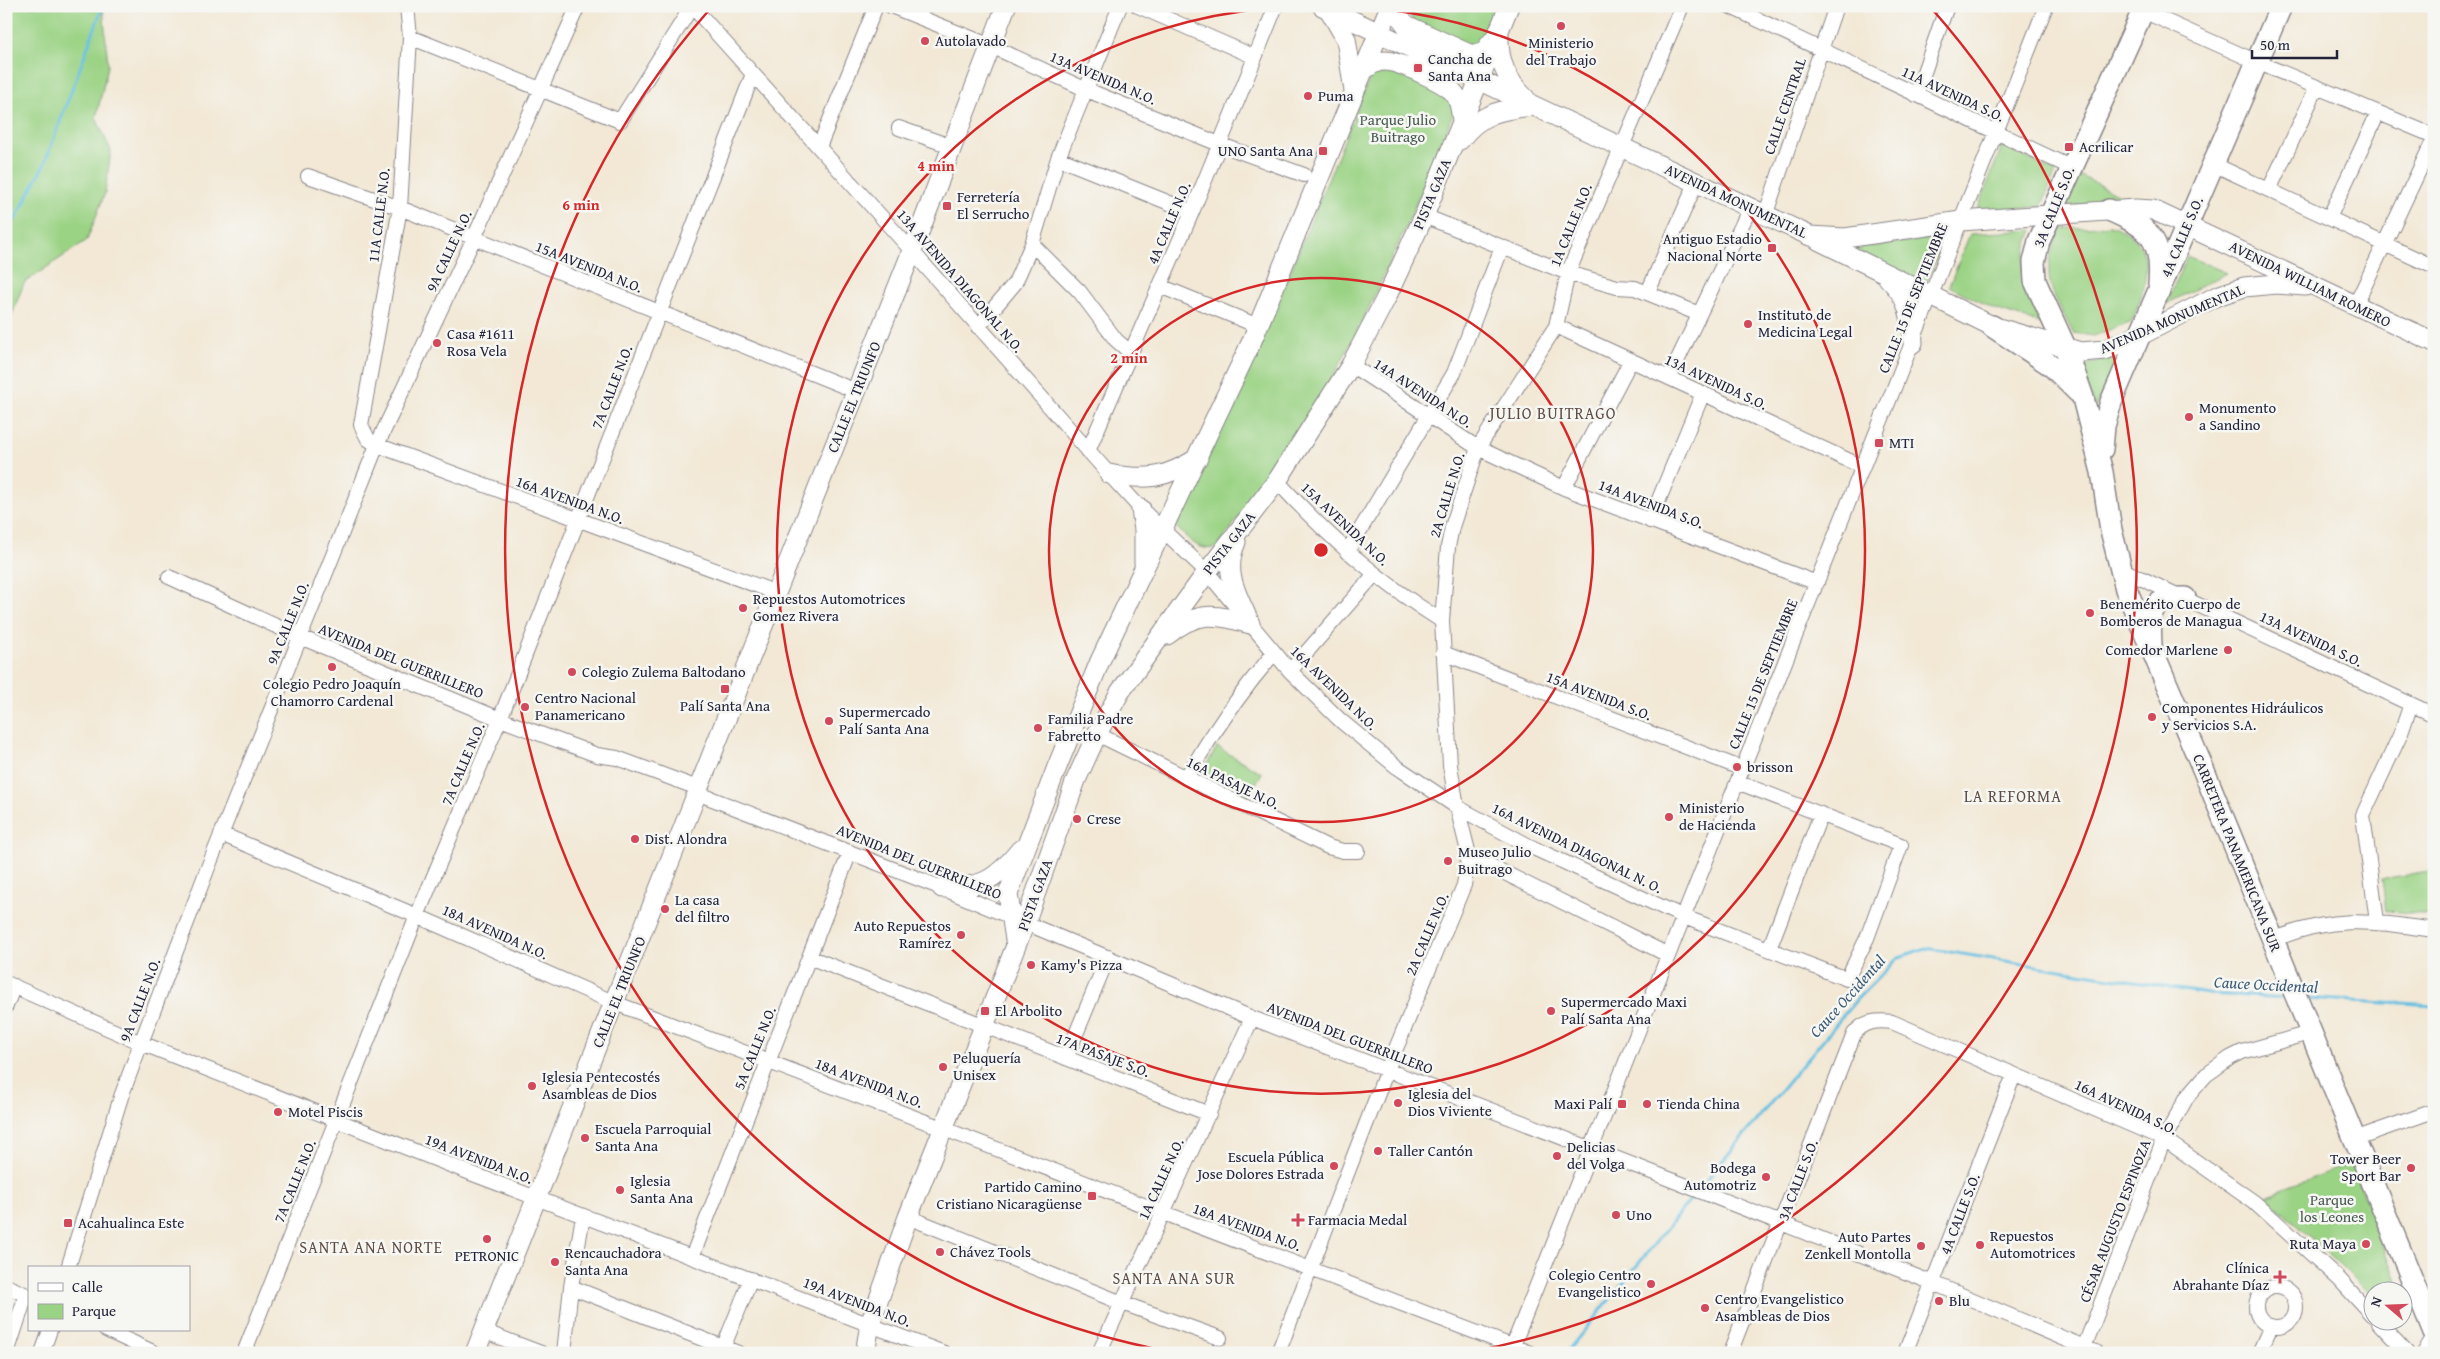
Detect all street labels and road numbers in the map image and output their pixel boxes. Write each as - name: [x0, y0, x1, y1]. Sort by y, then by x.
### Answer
- street label: 13A AVENIDA N.O.: [1047, 46, 1160, 109]
- street label: CALLE CENTRAL: [1758, 54, 1811, 157]
- street label: 11A AVENIDA S.O.: [1898, 60, 2008, 127]
- street label: PISTA GAZA: [1407, 155, 1456, 232]
- street label: AVENIDA MONUMENTAL: [1661, 158, 1812, 243]
- street label: 3A CALLE S.O.: [2028, 163, 2079, 250]
- street label: 11A CALLE N.O.: [362, 166, 395, 264]
- street label: 4A CALLE N.O.: [1142, 178, 1195, 267]
- street label: 1A CALLE N.O.: [1544, 180, 1597, 270]
- street label: 4A CALLE S.O.: [2155, 193, 2208, 280]
- street label: 13A AVENIDA DIAGONAL N.O.: [892, 204, 1029, 357]
- street label: 9A CALLE N.O.: [420, 206, 477, 295]
- street label: CALLE 15 DE SEPTIEMBRE: [1873, 219, 1953, 376]
- street label: 15A AVENIDA N.O.: [532, 235, 646, 298]
- street label: AVENIDA WILLIAM ROMERO: [2226, 235, 2395, 332]
- street label: AVENIDA MONUMENTAL: [2096, 278, 2248, 359]
- street label: CALLE EL TRIUNFO: [822, 338, 885, 456]
- street label: 7A CALLE N.O.: [586, 342, 637, 432]
- street label: 13A AVENIDA S.O.: [1661, 348, 1771, 415]
- street label: 14A AVENIDA N.O.: [1370, 353, 1477, 432]
- street label: 2A CALLE N.O.: [1424, 450, 1469, 540]
- street label: 16A AVENIDA N.O.: [513, 470, 627, 529]
- street label: 14A AVENIDA S.O.: [1595, 474, 1707, 533]
- street label: 15A AVENIDA N.O.: [1297, 477, 1394, 570]
- street label: PISTA GAZA: [1197, 507, 1260, 579]
- street label: 9A CALLE N.O.: [261, 578, 314, 668]
- street label: CALLE 15 DE SEPTIEMBRE: [1723, 595, 1803, 752]
- street label: 13A AVENIDA S.O.: [2256, 605, 2366, 672]
- street label: AVENIDA DEL GUERRILLERO: [316, 618, 487, 703]
- street label: 16A AVENIDA N.O.: [1286, 641, 1383, 735]
- street label: 15A AVENIDA S.O.: [1543, 666, 1655, 725]
- street label: 7A CALLE N.O.: [436, 719, 489, 808]
- street label: 16A PASAJE N.O.: [1183, 751, 1283, 814]
- street label: CARRETERA PANAMERICANA SUR: [2188, 751, 2287, 955]
- street label: 16A AVENIDA DIAGONAL N. O.: [1488, 797, 1666, 898]
- street label: AVENIDA DEL GUERRILLERO: [834, 819, 1005, 904]
- street label: PISTA GAZA: [1012, 856, 1057, 934]
- street label: 2A CALLE N.O.: [1400, 889, 1453, 978]
- street label: 18A AVENIDA N.O.: [439, 899, 551, 964]
- street label: CALLE EL TRIUNFO: [587, 933, 650, 1051]
- street label: 9A CALLE N.O.: [114, 955, 165, 1045]
- street label: AVENIDA DEL GUERRILLERO: [1264, 996, 1436, 1079]
- street label: 5A CALLE N.O.: [728, 1003, 781, 1093]
- street label: 17A PASAJE S.O.: [1053, 1027, 1153, 1082]
- street label: 18A AVENIDA N.O.: [812, 1052, 926, 1113]
- street label: 16A AVENIDA S.O.: [2071, 1073, 2181, 1140]
- street label: 19A AVENIDA N.O.: [422, 1128, 536, 1189]
- street label: 1A CALLE N.O.: [1132, 1134, 1189, 1223]
- street label: 7A CALLE N.O.: [268, 1136, 321, 1226]
- street label: 3A CALLE S.O.: [1772, 1136, 1823, 1224]
- street label: CÉSAR AUGUSTO ESPINOZA: [2074, 1136, 2155, 1305]
- street label: 4A CALLE S.O.: [1934, 1170, 1985, 1258]
- street label: 18A AVENIDA N.O.: [1190, 1197, 1304, 1256]
- street label: 19A AVENIDA N.O.: [800, 1271, 914, 1332]

